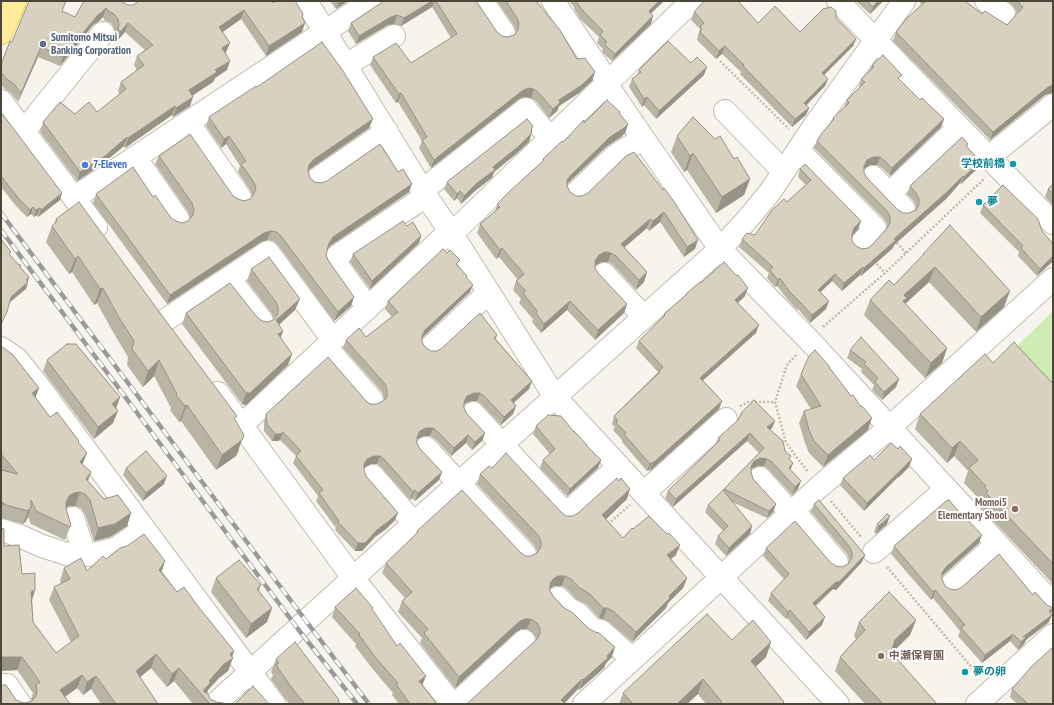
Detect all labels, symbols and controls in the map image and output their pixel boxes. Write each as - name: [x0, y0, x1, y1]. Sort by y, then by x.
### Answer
- place label: Sumitomo Mitsui Banking Corporation: [51, 31, 131, 57]
- marker: Sumitomo Mitsui Banking Corporation: [38, 39, 48, 49]
- place label: 学校前橋: [961, 157, 1005, 171]
- place label: 7-Eleven: [93, 158, 127, 172]
- marker: 学校前橋: [1008, 159, 1018, 169]
- marker: 7-Eleven: [80, 160, 90, 170]
- place label: 夢: [987, 195, 998, 209]
- marker: 夢: [974, 197, 984, 207]
- place label: Momoi5 Elementary Shool: [938, 496, 1007, 522]
- marker: Momoi5 Elementary Shool: [1010, 504, 1020, 514]
- place label: 中瀬保育園: [889, 649, 944, 663]
- marker: 中瀬保育園: [876, 651, 886, 661]
- place label: 夢の卵: [973, 665, 1006, 679]
- marker: 夢の卵: [960, 667, 970, 677]

